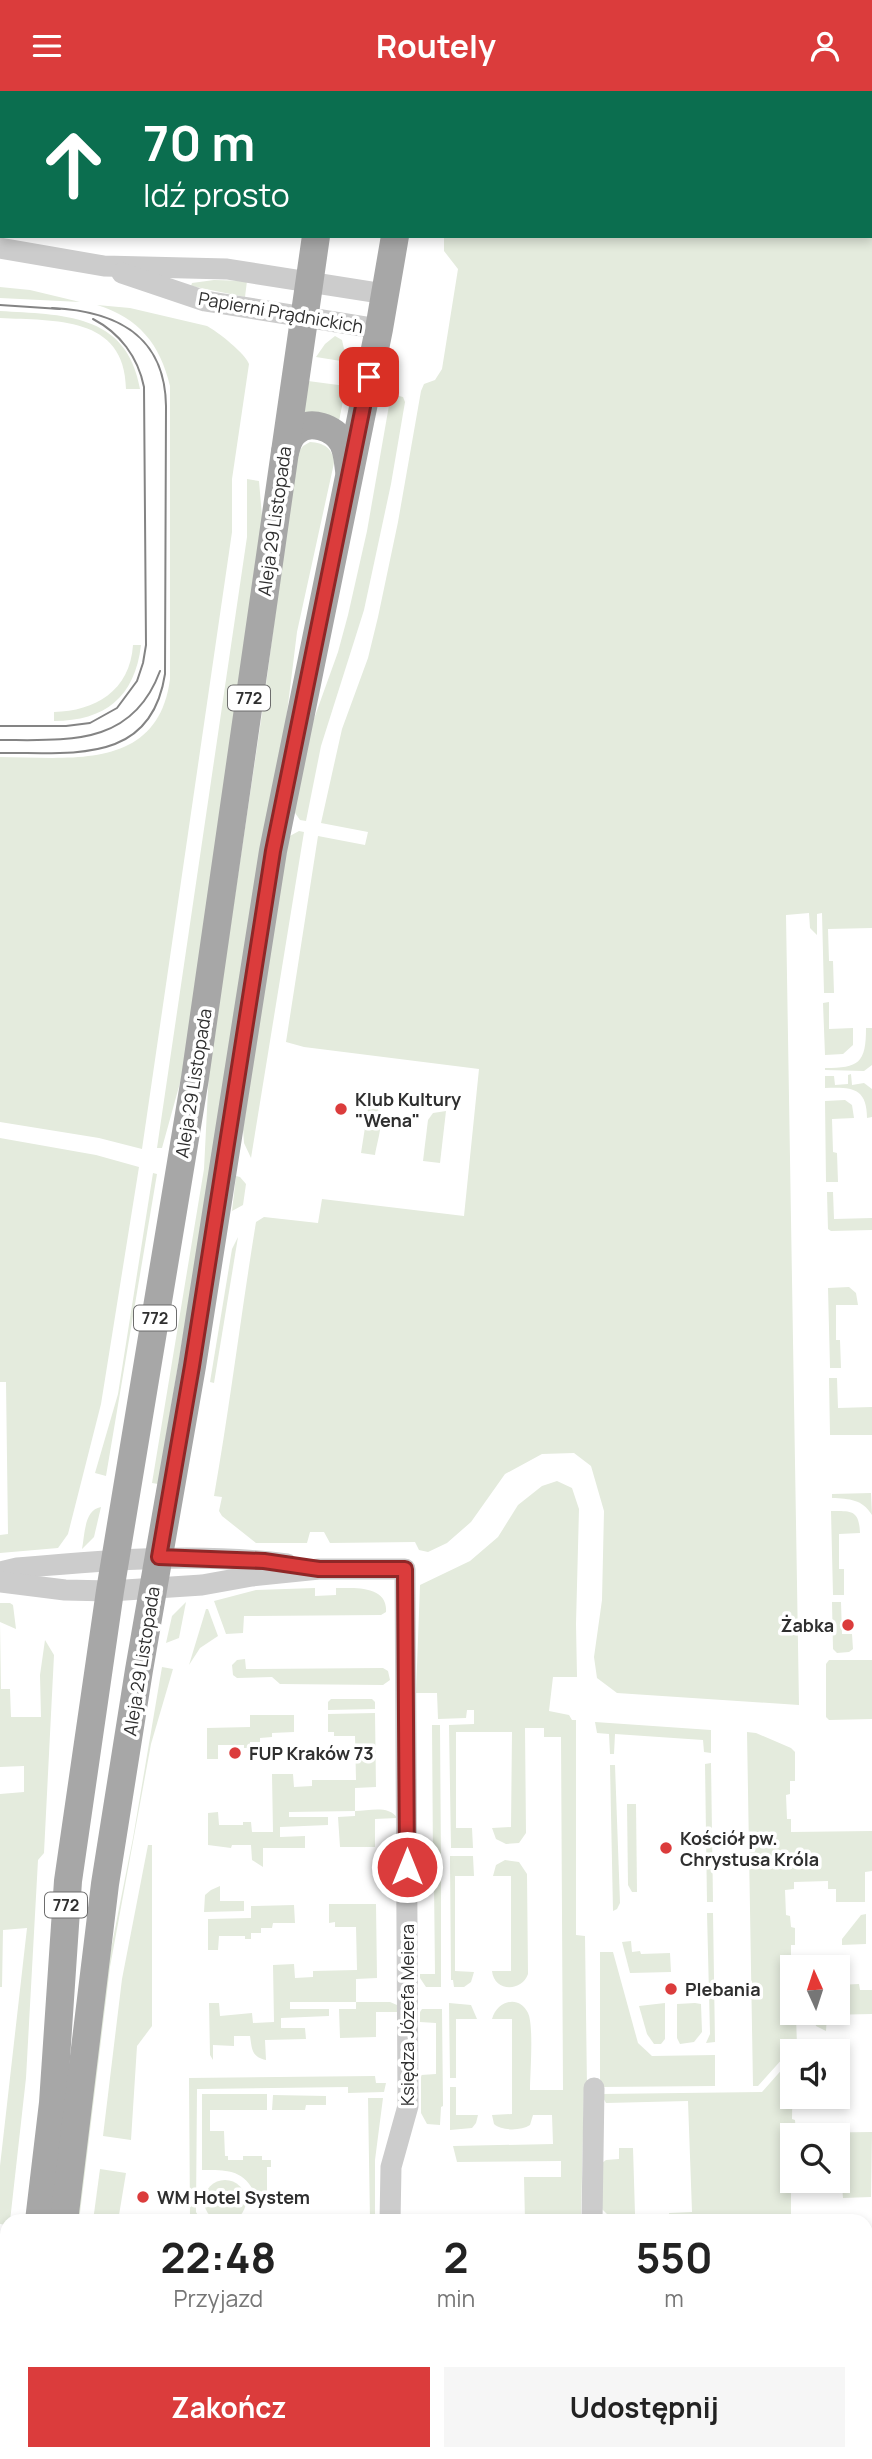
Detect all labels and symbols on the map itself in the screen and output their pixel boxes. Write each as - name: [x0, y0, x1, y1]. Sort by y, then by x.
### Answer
- street label: Papierni Prądnickich: [197, 286, 365, 338]
- pin: [339, 347, 399, 407]
- street label: Aleja 29 Listopada: [252, 445, 296, 597]
- road number: 772: [228, 685, 270, 711]
- street label: Aleja 29 Listopada: [169, 1007, 217, 1159]
- place label: Klub Kultury "Wena": [355, 1087, 461, 1132]
- marker: Klub Kultury "Wena": [333, 1101, 349, 1117]
- road number: 772: [134, 1305, 176, 1331]
- street label: Aleja 29 Listopada: [117, 1585, 165, 1737]
- place label: Żabka: [781, 1613, 834, 1637]
- marker: Żabka: [840, 1617, 856, 1633]
- place label: FUP Kraków 73: [249, 1741, 374, 1765]
- marker: FUP Kraków 73: [227, 1745, 243, 1761]
- place label: Kościół pw. Chrystusa Króla: [680, 1826, 819, 1871]
- position arrow: [370, 1830, 444, 1904]
- marker: Kościół pw. Chrystusa Króla: [658, 1840, 674, 1856]
- road number: 772: [45, 1893, 87, 1917]
- street label: Księdza Józefa Meiera: [395, 1924, 419, 2106]
- north arrow: [780, 1955, 850, 2025]
- place label: Plebania: [685, 1977, 761, 2001]
- marker: Plebania: [663, 1981, 679, 1997]
- place label: WM Hotel System: [157, 2185, 310, 2209]
- marker: WM Hotel System: [135, 2189, 151, 2205]

